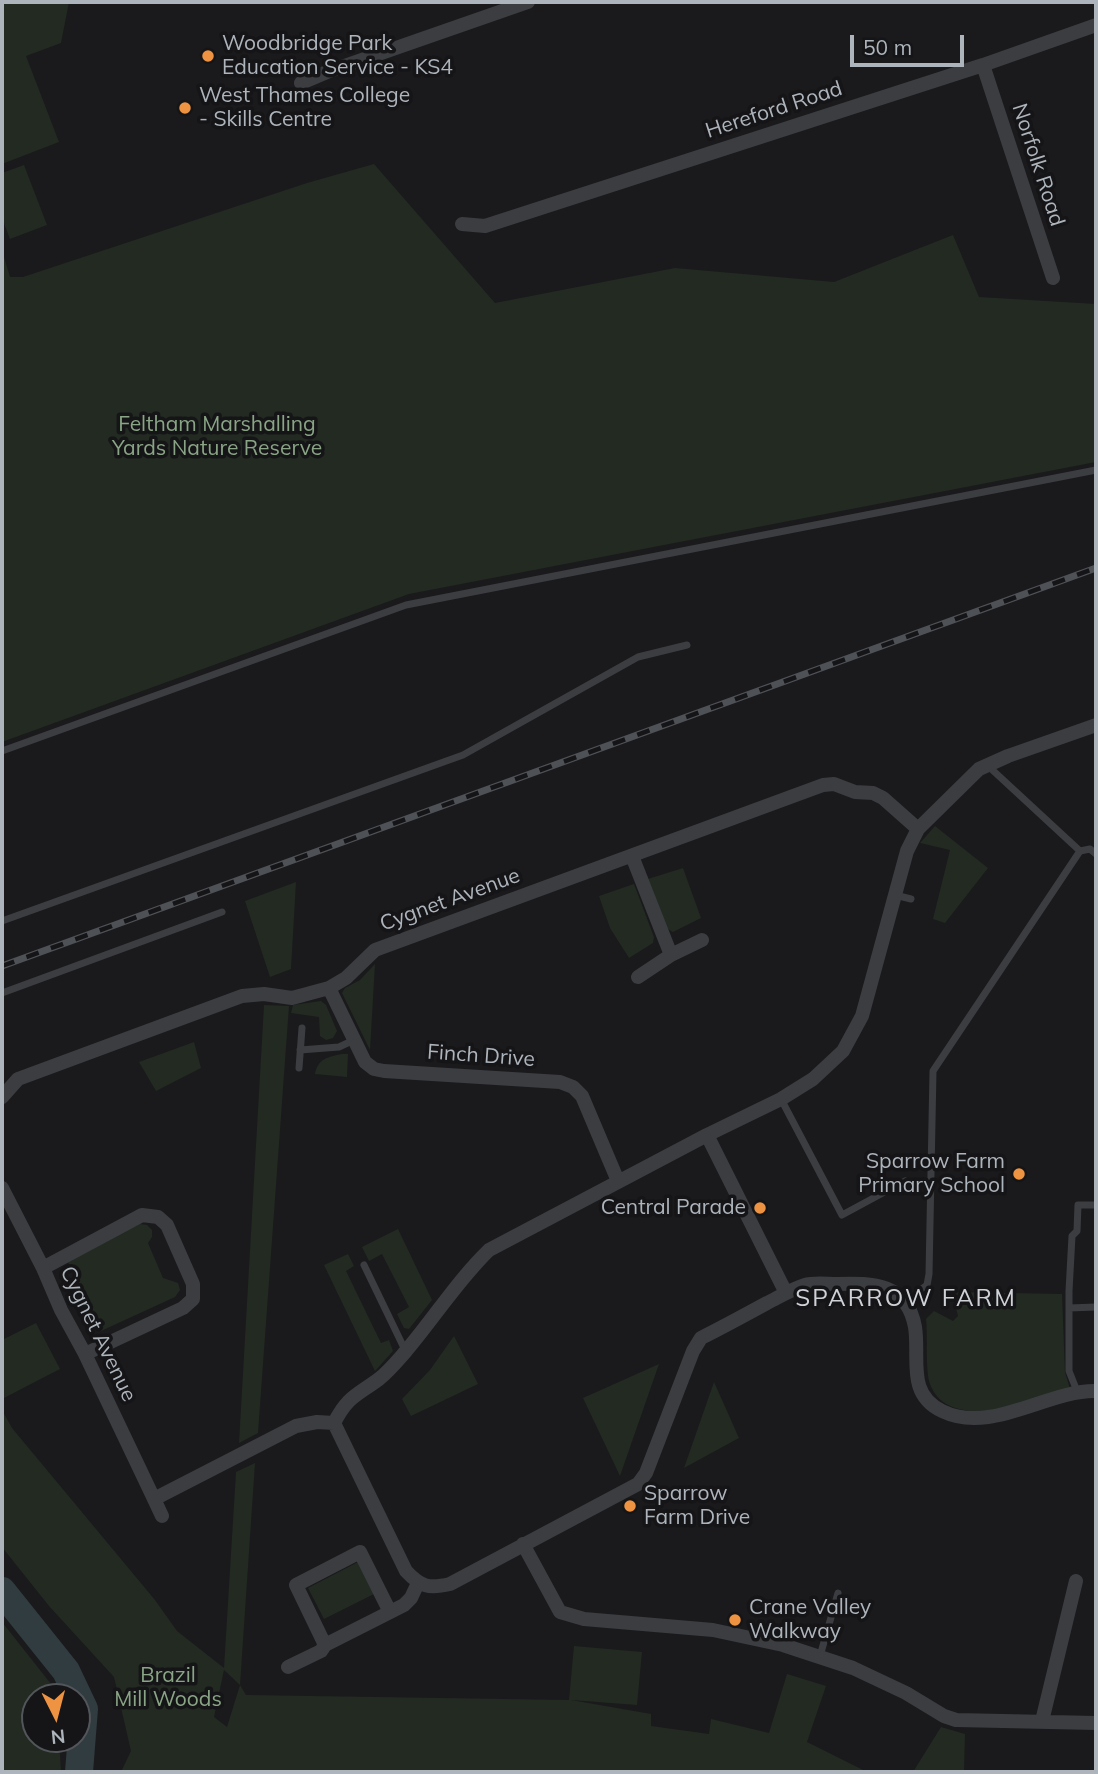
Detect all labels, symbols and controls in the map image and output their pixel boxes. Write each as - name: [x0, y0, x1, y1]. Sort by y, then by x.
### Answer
- scale bar: [853, 21, 967, 65]
- place label: Woodbridge Park Education Service - KS4: [222, 31, 453, 81]
- text: 50 m: [863, 34, 912, 60]
- marker: Woodbridge Park Education Service - KS4: [200, 48, 216, 64]
- street label: Hereford Road: [702, 76, 846, 144]
- place label: West Thames College - Skills Centre: [199, 83, 410, 133]
- marker: West Thames College - Skills Centre: [177, 100, 193, 116]
- street label: Norfolk Road: [1006, 101, 1070, 229]
- park label: Feltham Marshalling Yards Nature Reserve: [112, 412, 322, 462]
- street label: Cygnet Avenue: [377, 863, 523, 937]
- street label: Finch Drive: [426, 1040, 536, 1072]
- place label: Sparrow Farm Primary School: [858, 1149, 1005, 1199]
- marker: Sparrow Farm Primary School: [1011, 1166, 1027, 1182]
- place label: Central Parade: [601, 1195, 746, 1221]
- marker: Central Parade: [752, 1200, 768, 1216]
- street label: Cygnet Avenue: [54, 1262, 142, 1406]
- district label: SPARROW FARM: [797, 1285, 1015, 1313]
- place label: Sparrow Farm Drive: [644, 1481, 750, 1531]
- marker: Sparrow Farm Drive: [622, 1498, 638, 1514]
- place label: Crane Valley Walkway: [749, 1595, 871, 1645]
- marker: Crane Valley Walkway: [727, 1612, 743, 1628]
- park label: Brazil Mill Woods: [114, 1663, 222, 1713]
- north arrow: [21, 1683, 91, 1753]
- text: N: [50, 1724, 66, 1750]

